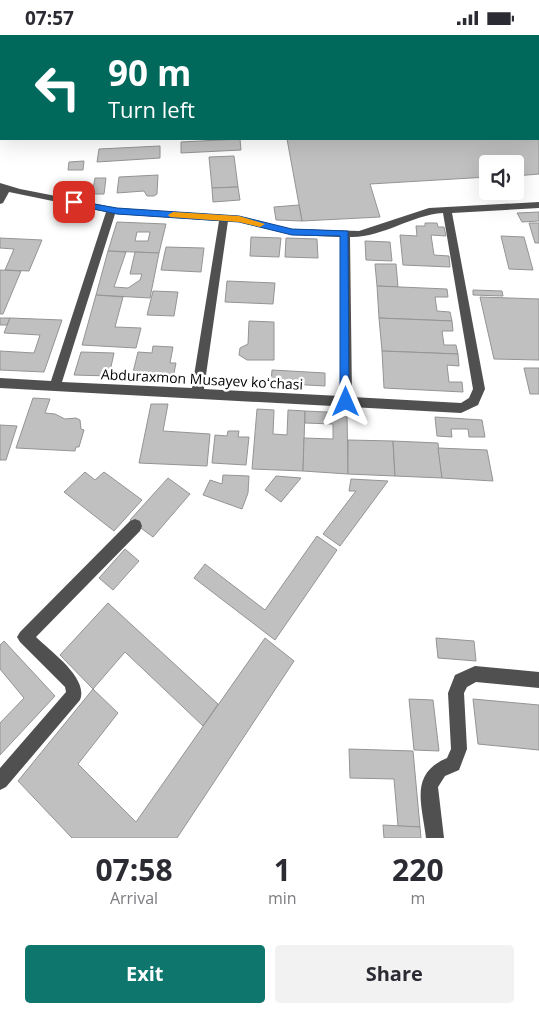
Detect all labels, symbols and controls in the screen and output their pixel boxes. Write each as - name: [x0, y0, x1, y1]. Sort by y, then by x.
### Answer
- text: 07:57: [25, 5, 74, 31]
- text: 90 m: [108, 49, 191, 96]
- icon: left: [25, 55, 90, 120]
- text: Turn left: [108, 94, 195, 124]
- map controls: [479, 155, 524, 200]
- button: sound: [479, 155, 524, 200]
- pin: [53, 181, 95, 223]
- icon: arrive: [60, 188, 88, 216]
- street label: Abduraxmon Musayev koʻchasi: [100, 364, 304, 394]
- position arrow: [319, 375, 371, 427]
- text: 07:58: [95, 849, 173, 890]
- text: 1: [274, 849, 291, 890]
- text: 220: [392, 849, 444, 890]
- text: Arrival: [110, 887, 158, 909]
- text: min: [268, 887, 297, 909]
- text: m: [410, 887, 425, 909]
- button: Exit: [25, 945, 265, 1003]
- button: Share: [275, 945, 514, 1003]

